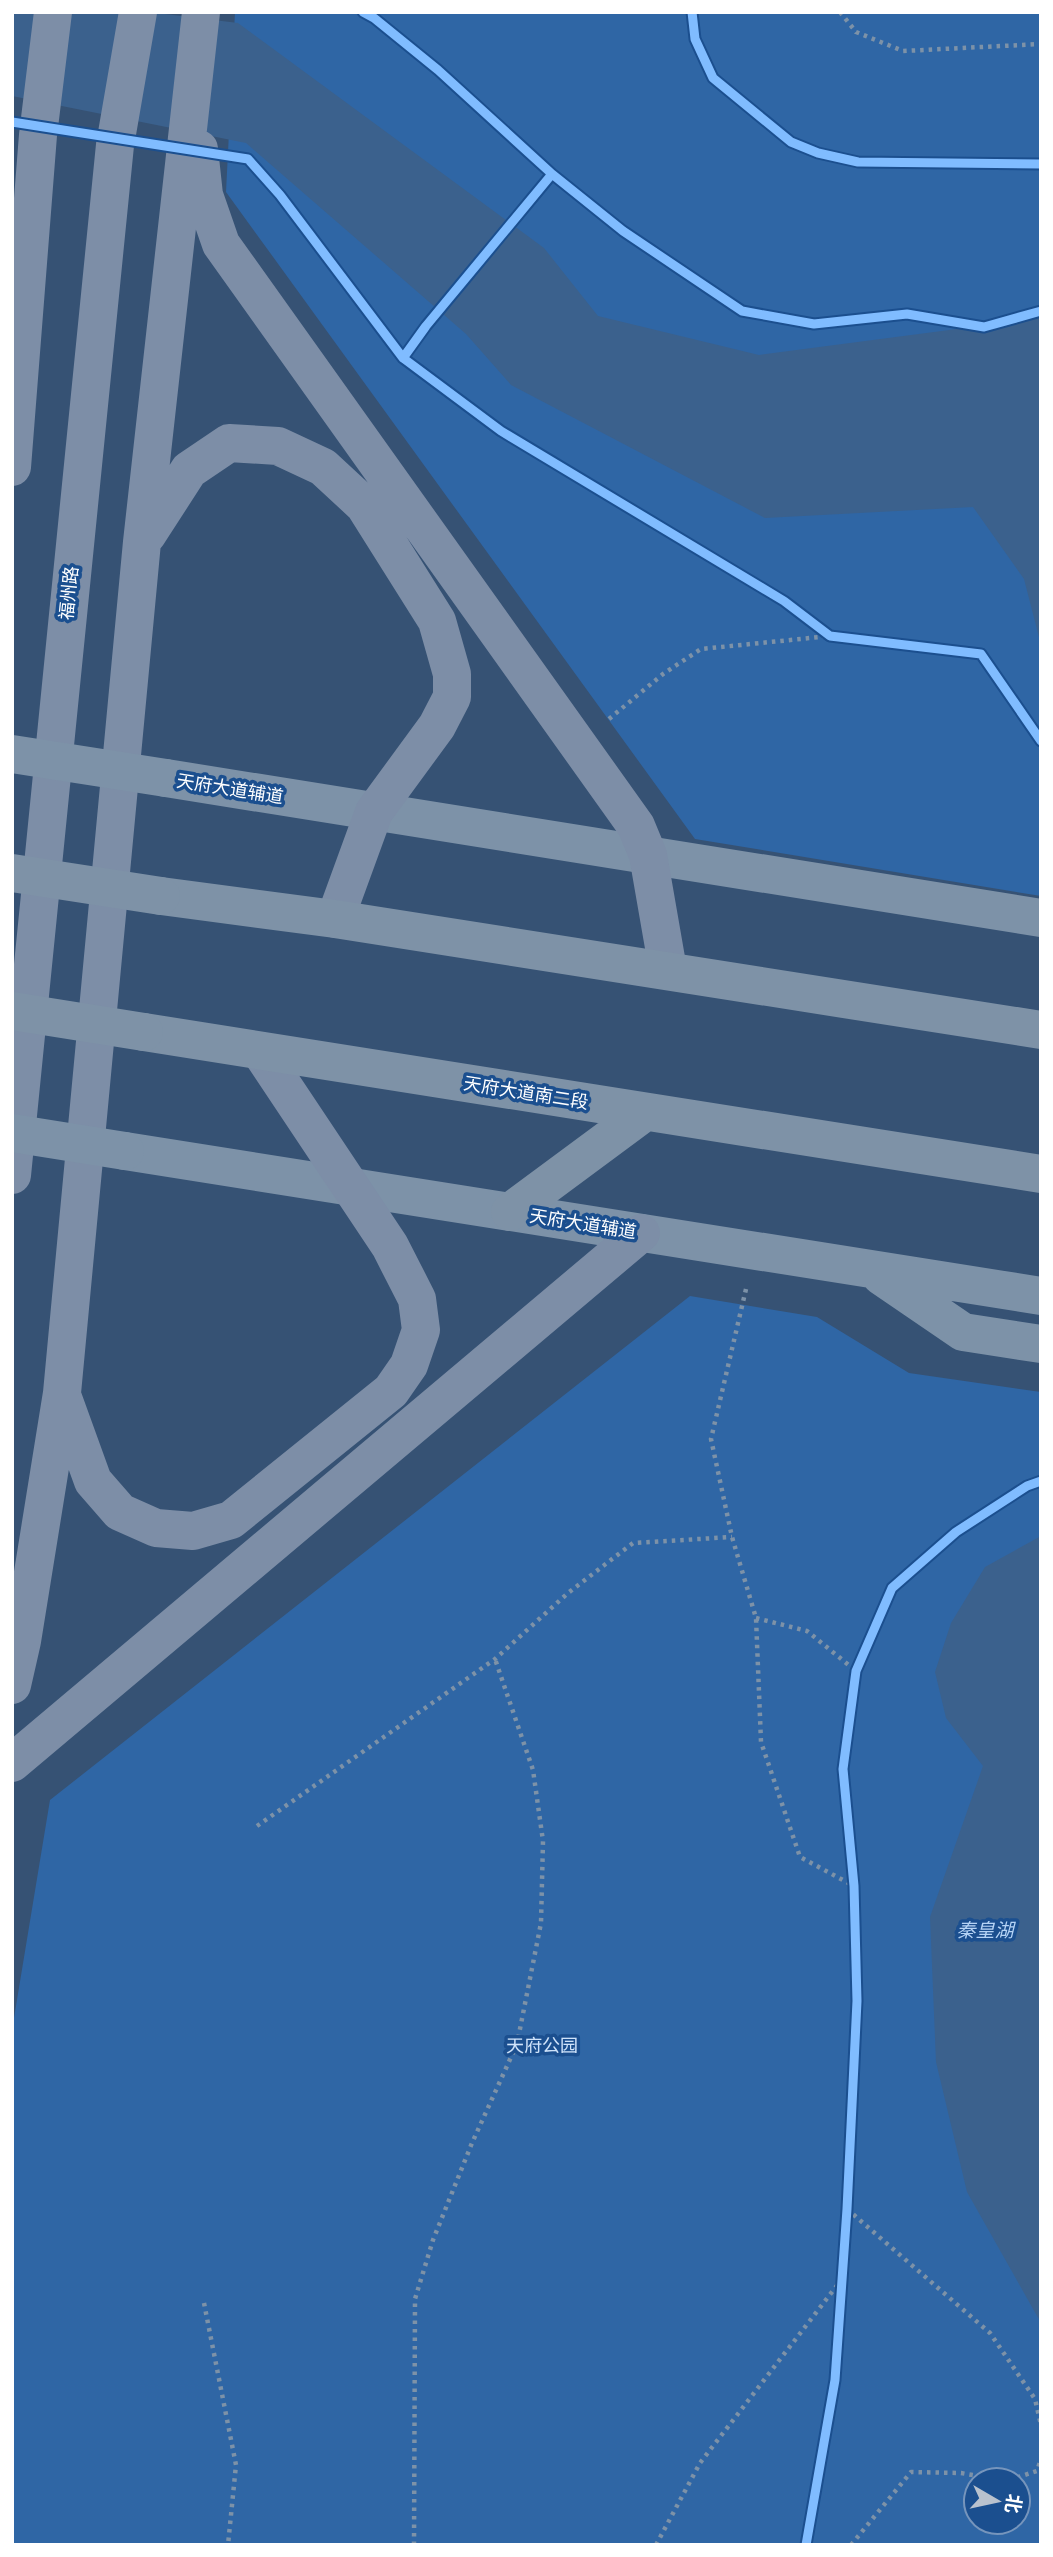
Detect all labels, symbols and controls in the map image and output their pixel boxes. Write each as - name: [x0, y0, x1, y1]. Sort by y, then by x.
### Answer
- street label: 福州路: [55, 565, 81, 621]
- street label: 天府大道辅道: [175, 770, 285, 806]
- street label: 天府大道南二段: [462, 1072, 590, 1112]
- street label: 天府大道辅道: [528, 1205, 638, 1241]
- water label: 秦皇湖: [956, 1919, 1016, 1941]
- park label: 天府公园: [506, 2035, 578, 2055]
- north arrow: [962, 2466, 1032, 2536]
- text: 北: [1001, 2493, 1026, 2515]

